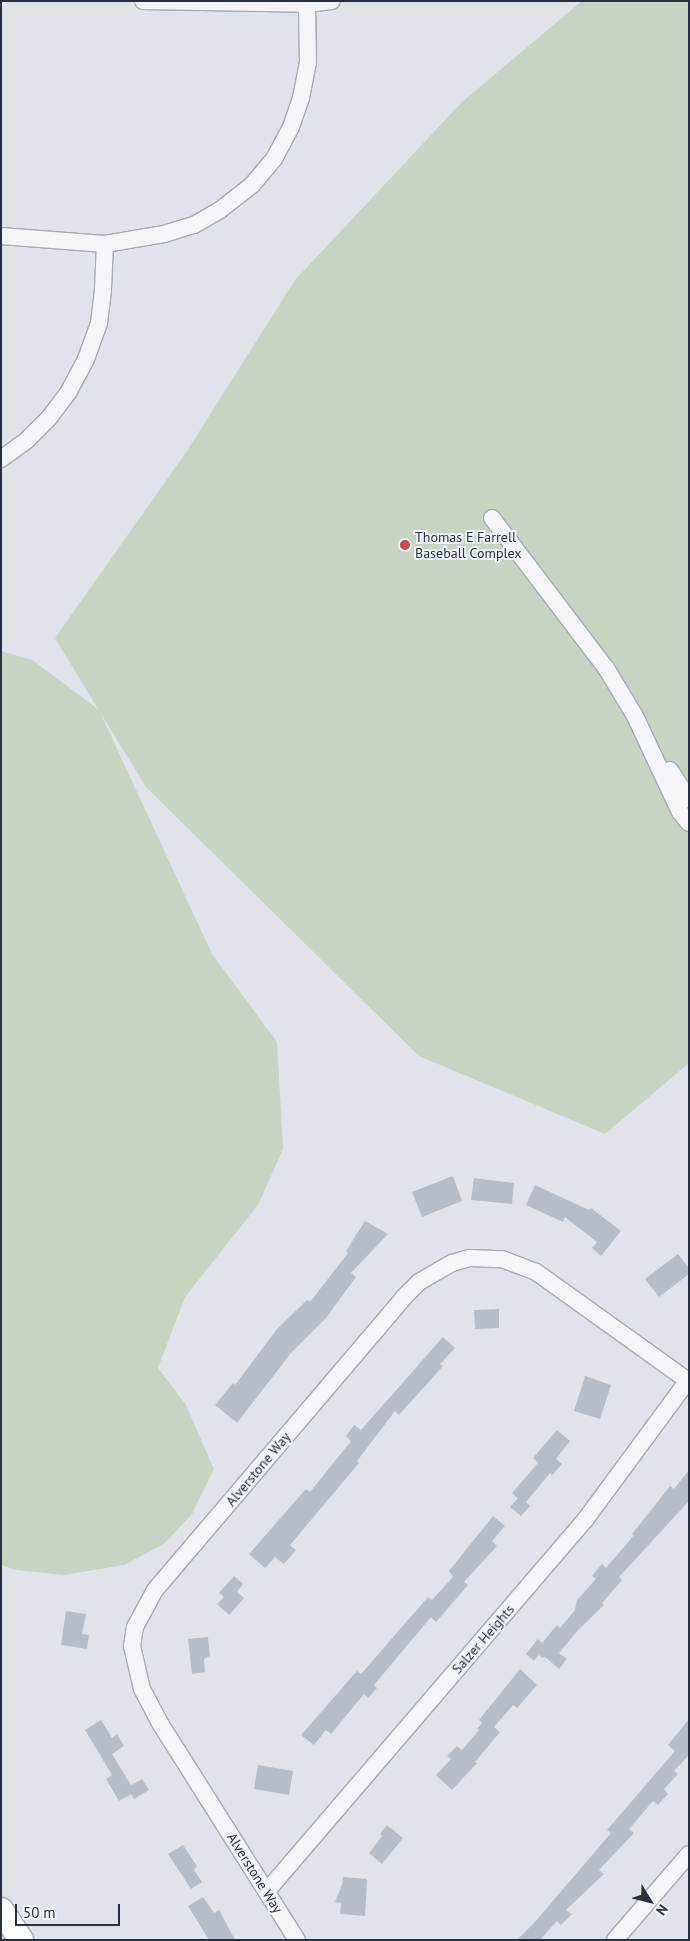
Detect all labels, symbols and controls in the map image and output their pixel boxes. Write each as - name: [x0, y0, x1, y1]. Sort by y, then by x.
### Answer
- place label: Thomas E Farrell Baseball Complex: [415, 529, 522, 562]
- marker: Thomas E Farrell Baseball Complex: [399, 539, 411, 551]
- street label: Alverstone Way: [222, 1428, 294, 1510]
- street label: Salzer Heights: [448, 1601, 518, 1677]
- street label: Alverstone Way: [224, 1830, 286, 1916]
- north arrow: [625, 1876, 675, 1926]
- scale bar: [18, 1894, 122, 1926]
- text: N: [652, 1901, 672, 1919]
- text: 50 m: [23, 1903, 56, 1922]

